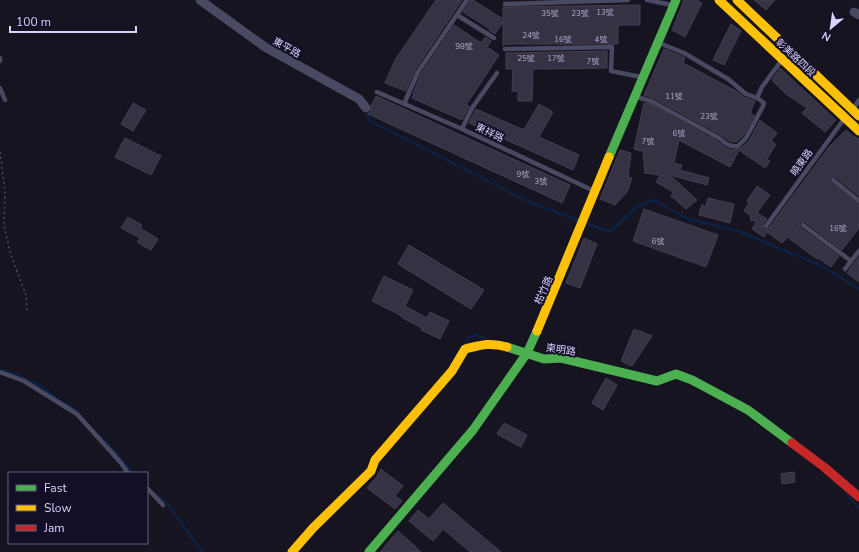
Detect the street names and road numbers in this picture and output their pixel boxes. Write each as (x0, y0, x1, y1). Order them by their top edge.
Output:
street label: 東平路 (270, 34, 303, 61)
street label: 彰美路四段 (772, 36, 818, 80)
street label: 東祥路 (473, 120, 506, 146)
street label: 曉東路 (787, 146, 816, 179)
street label: 柑竹路 (532, 274, 556, 307)
street label: 東明路 (545, 341, 577, 359)

